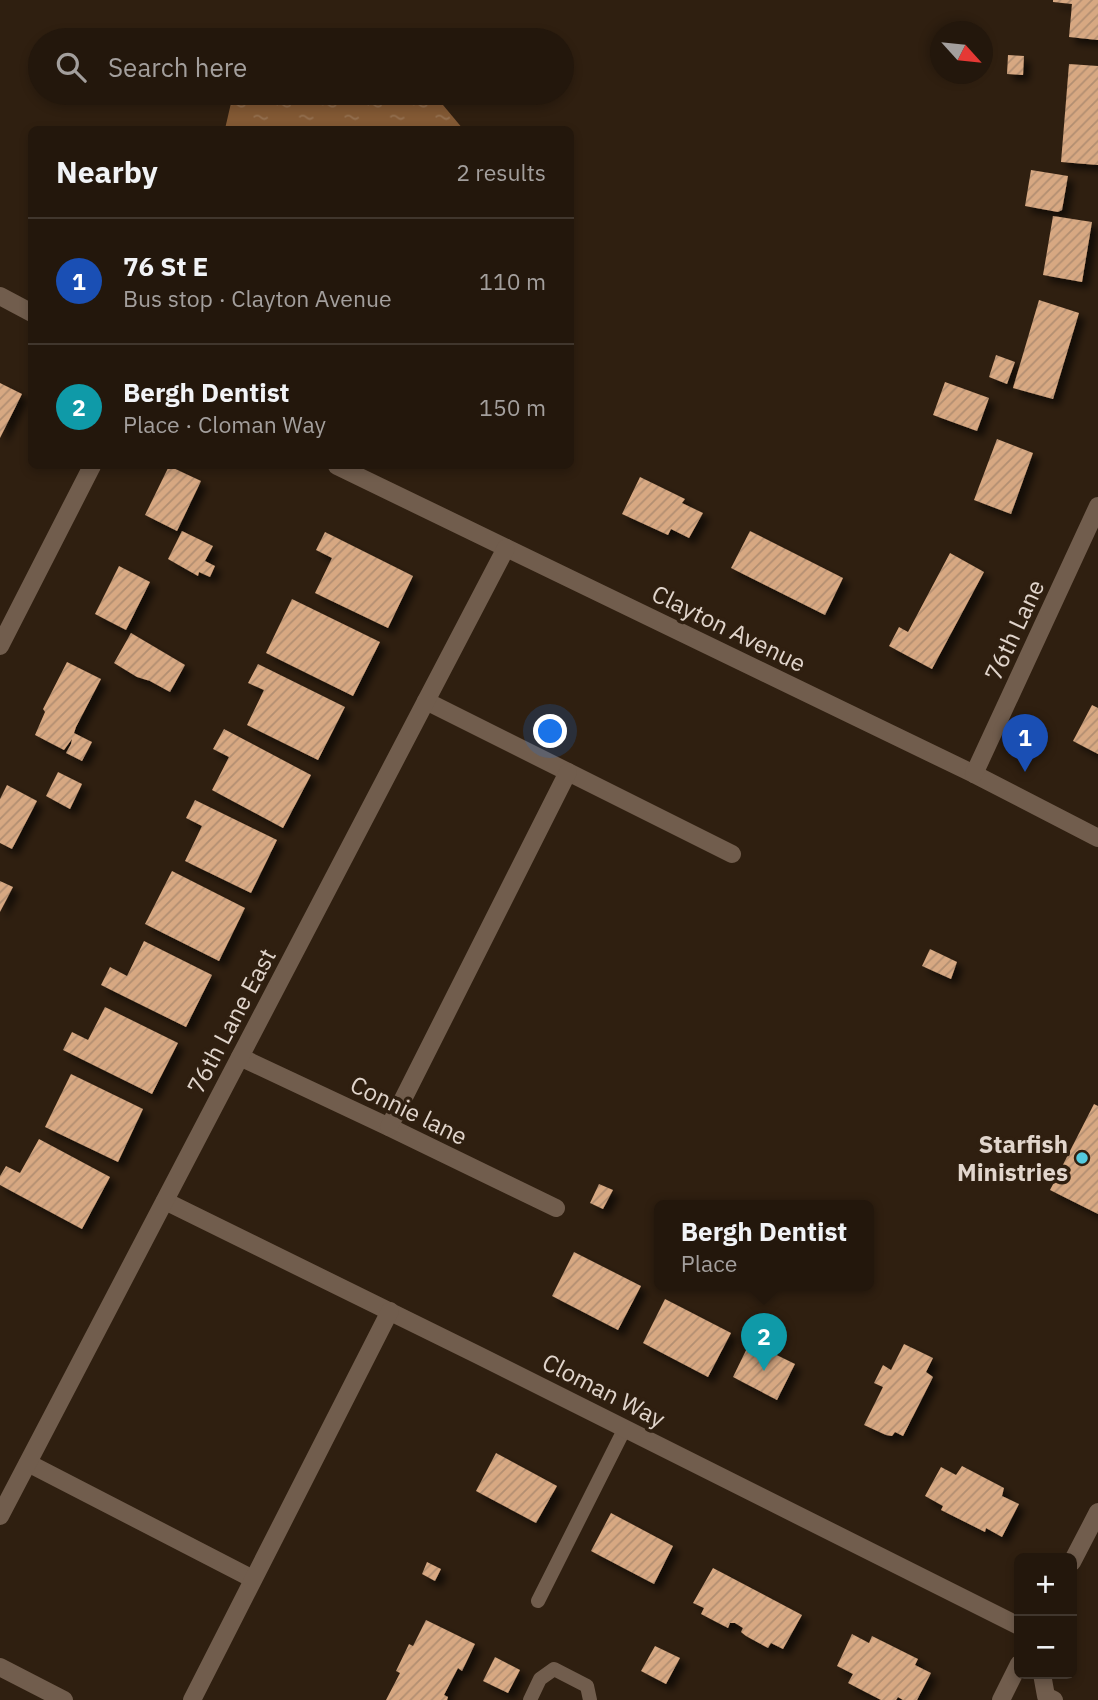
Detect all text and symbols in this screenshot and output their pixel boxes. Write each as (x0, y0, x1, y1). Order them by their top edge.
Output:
north arrow (930, 21, 993, 84)
search box (28, 28, 574, 105)
icon: search (52, 48, 90, 86)
text: Search here (108, 50, 247, 84)
text: Nearby (56, 152, 158, 191)
text: 2 results (456, 157, 546, 187)
text: 76 St E (123, 249, 208, 283)
text: 1 (72, 266, 86, 296)
text: 110 m (479, 266, 546, 296)
text: Bus stop · Clayton Avenue (123, 283, 392, 313)
text: Bergh Dentist (123, 375, 290, 409)
text: 2 (72, 392, 86, 422)
text: 150 m (479, 392, 546, 422)
text: Place · Cloman Way (123, 409, 326, 439)
street label: 76th Lane (977, 574, 1051, 686)
street label: Clayton Avenue (647, 577, 811, 679)
your location (533, 714, 567, 748)
pin: 1 (1002, 714, 1048, 772)
street label: 76th Lane East (179, 943, 283, 1099)
street label: Connie lane (345, 1068, 473, 1152)
place label: Starfish Ministries (957, 1128, 1068, 1188)
marker: Starfish Ministries (1074, 1150, 1090, 1166)
popup (654, 1200, 874, 1291)
text: Bergh Dentist (681, 1214, 847, 1248)
text: Place (681, 1248, 737, 1278)
pin: 2 (741, 1313, 787, 1371)
street label: Cloman Way (537, 1345, 671, 1435)
map controls (1014, 1553, 1077, 1679)
button: + (1014, 1553, 1077, 1616)
button: − (1014, 1616, 1077, 1679)

